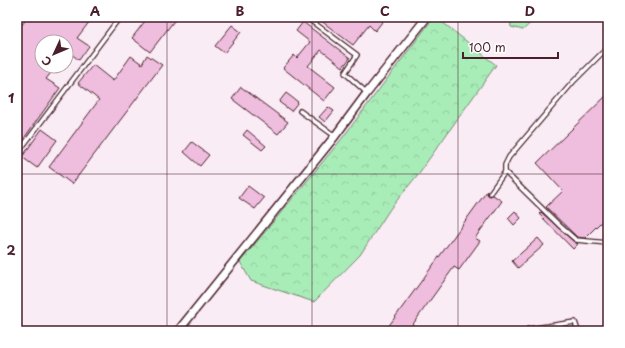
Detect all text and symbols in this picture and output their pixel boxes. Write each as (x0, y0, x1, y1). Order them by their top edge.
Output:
text: A (90, 1, 100, 20)
text: B (236, 1, 245, 20)
text: C (380, 1, 390, 20)
text: D (525, 1, 535, 20)
north arrow (34, 34, 74, 74)
scale bar (463, 34, 558, 60)
text: 100 m (469, 38, 506, 56)
text: С (37, 52, 55, 70)
text: 1 (8, 88, 14, 107)
text: 2 (6, 240, 16, 259)

